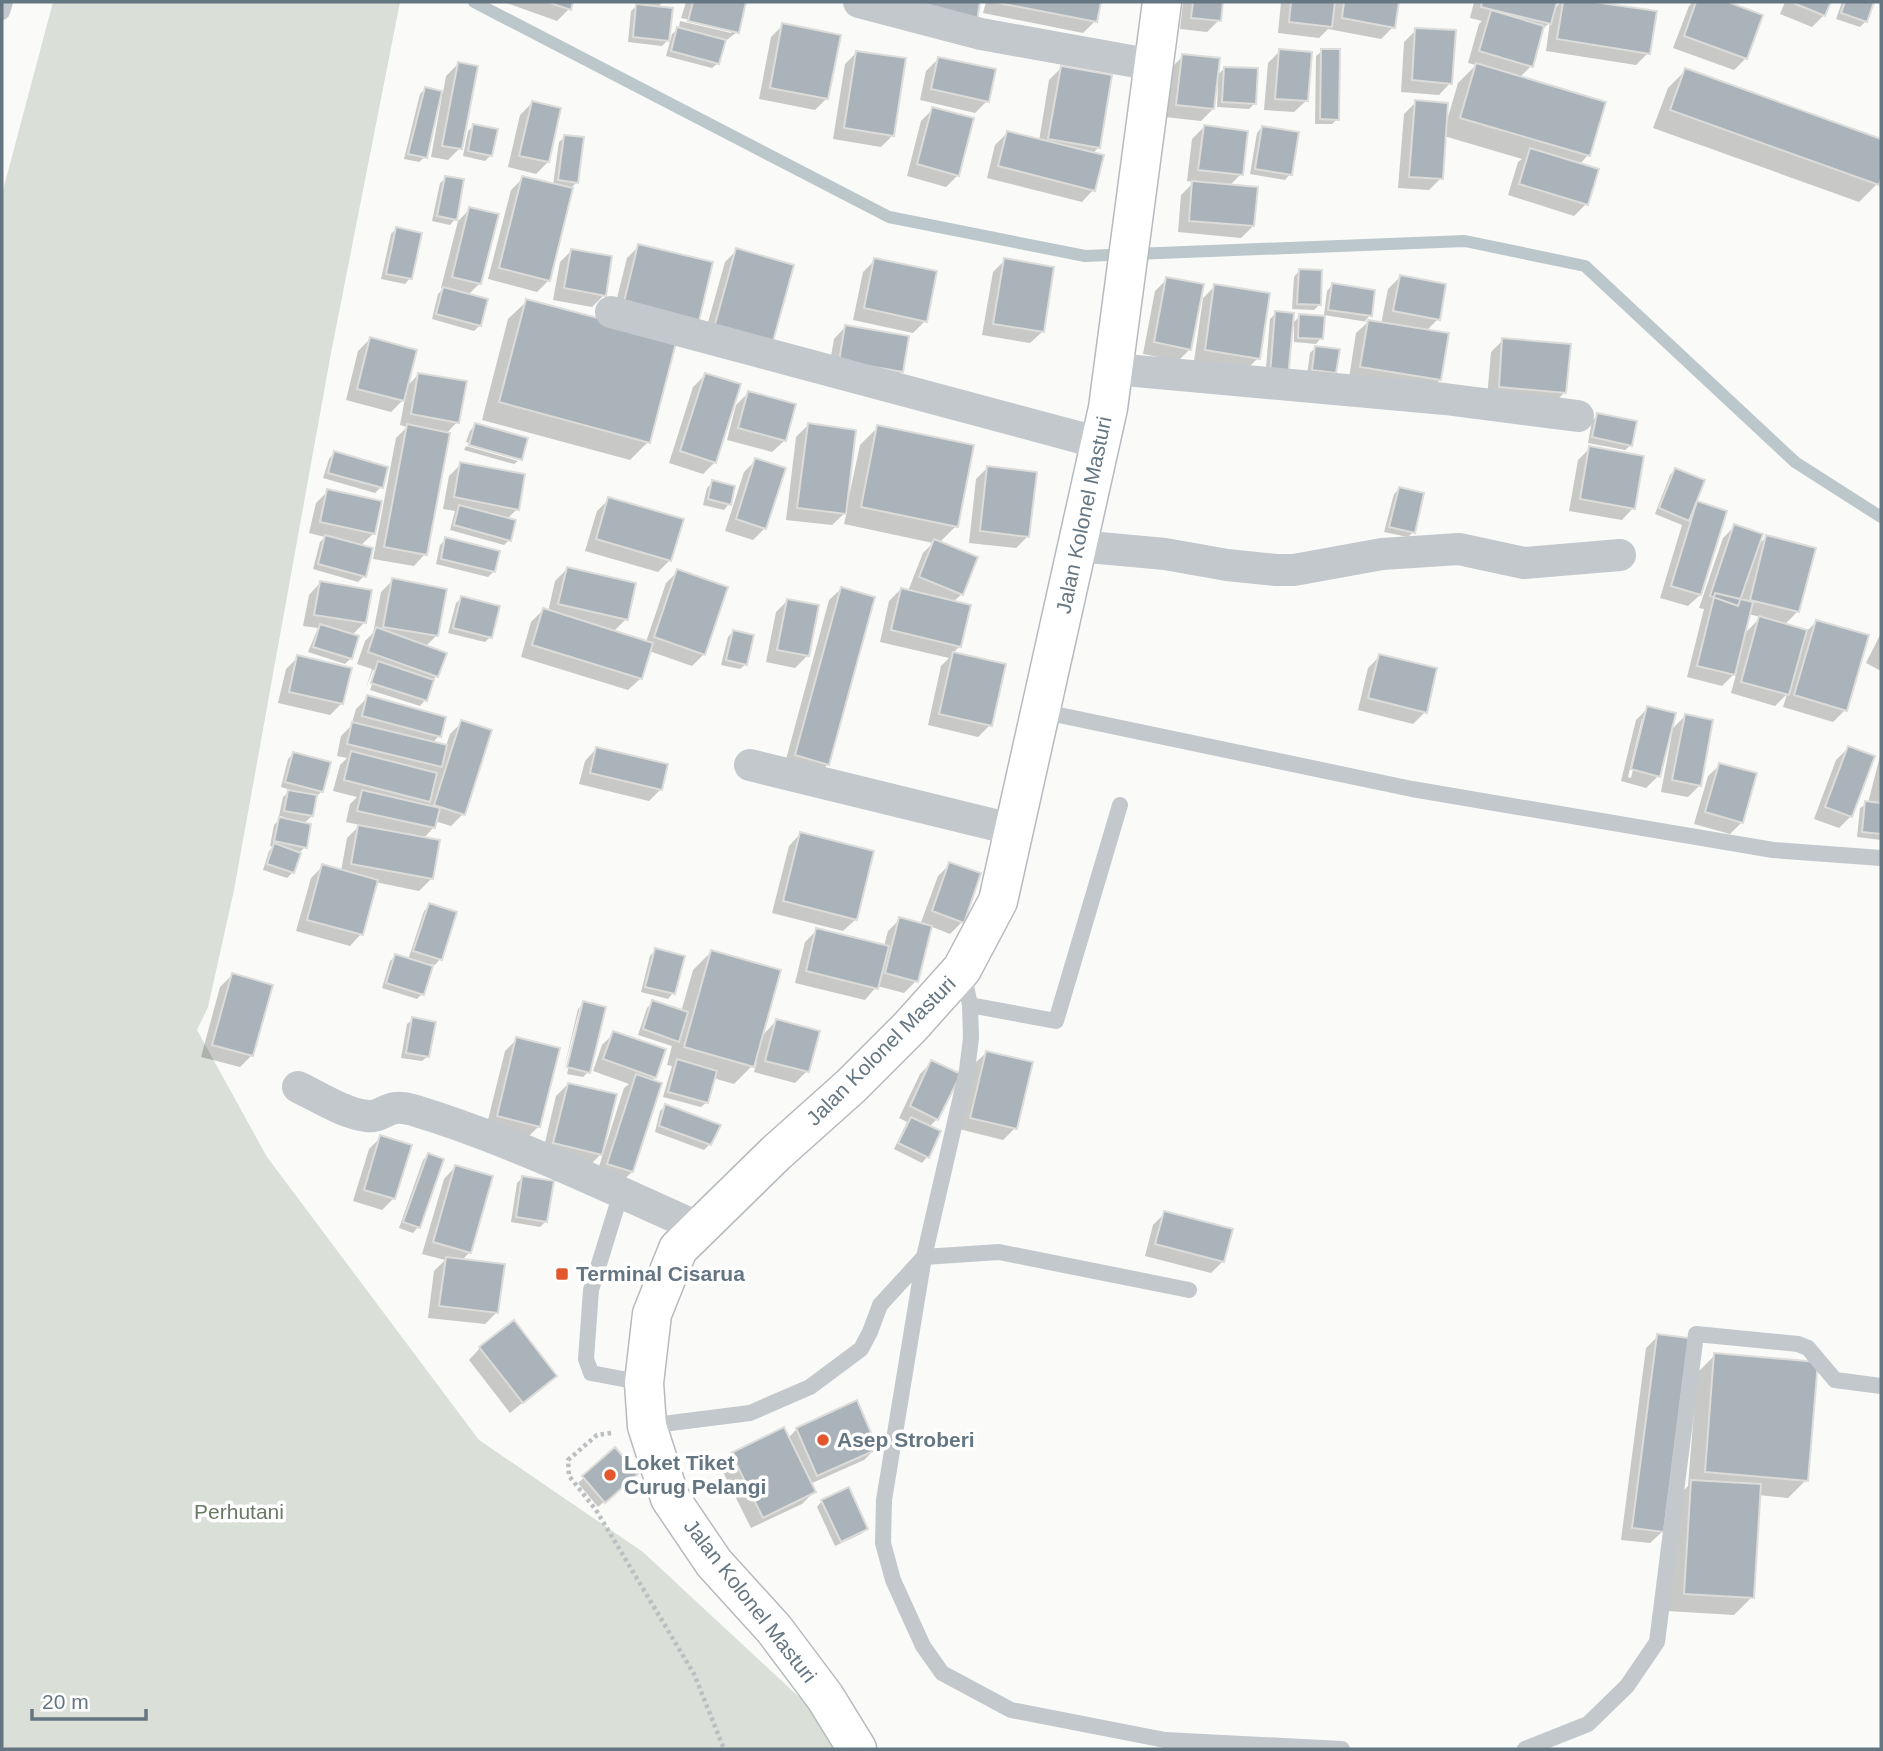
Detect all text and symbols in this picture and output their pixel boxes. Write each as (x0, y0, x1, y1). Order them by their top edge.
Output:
street label: Jalan Kolonel Masturi (1051, 414, 1116, 615)
street label: Jalan Kolonel Masturi (802, 972, 960, 1130)
place label: Terminal Cisarua (576, 1262, 745, 1285)
marker: Terminal Cisarua (554, 1266, 570, 1282)
place label: Asep Stroberi (837, 1428, 975, 1451)
marker: Asep Stroberi (815, 1432, 831, 1448)
place label: Loket Tiket Curug Pelangi (624, 1451, 766, 1498)
marker: Loket Tiket Curug Pelangi (602, 1467, 618, 1483)
park label: Perhutani (194, 1500, 284, 1523)
street label: Jalan Kolonel Masturi (680, 1515, 821, 1687)
scale bar (32, 1678, 145, 1722)
text: 20 m (42, 1690, 89, 1713)

